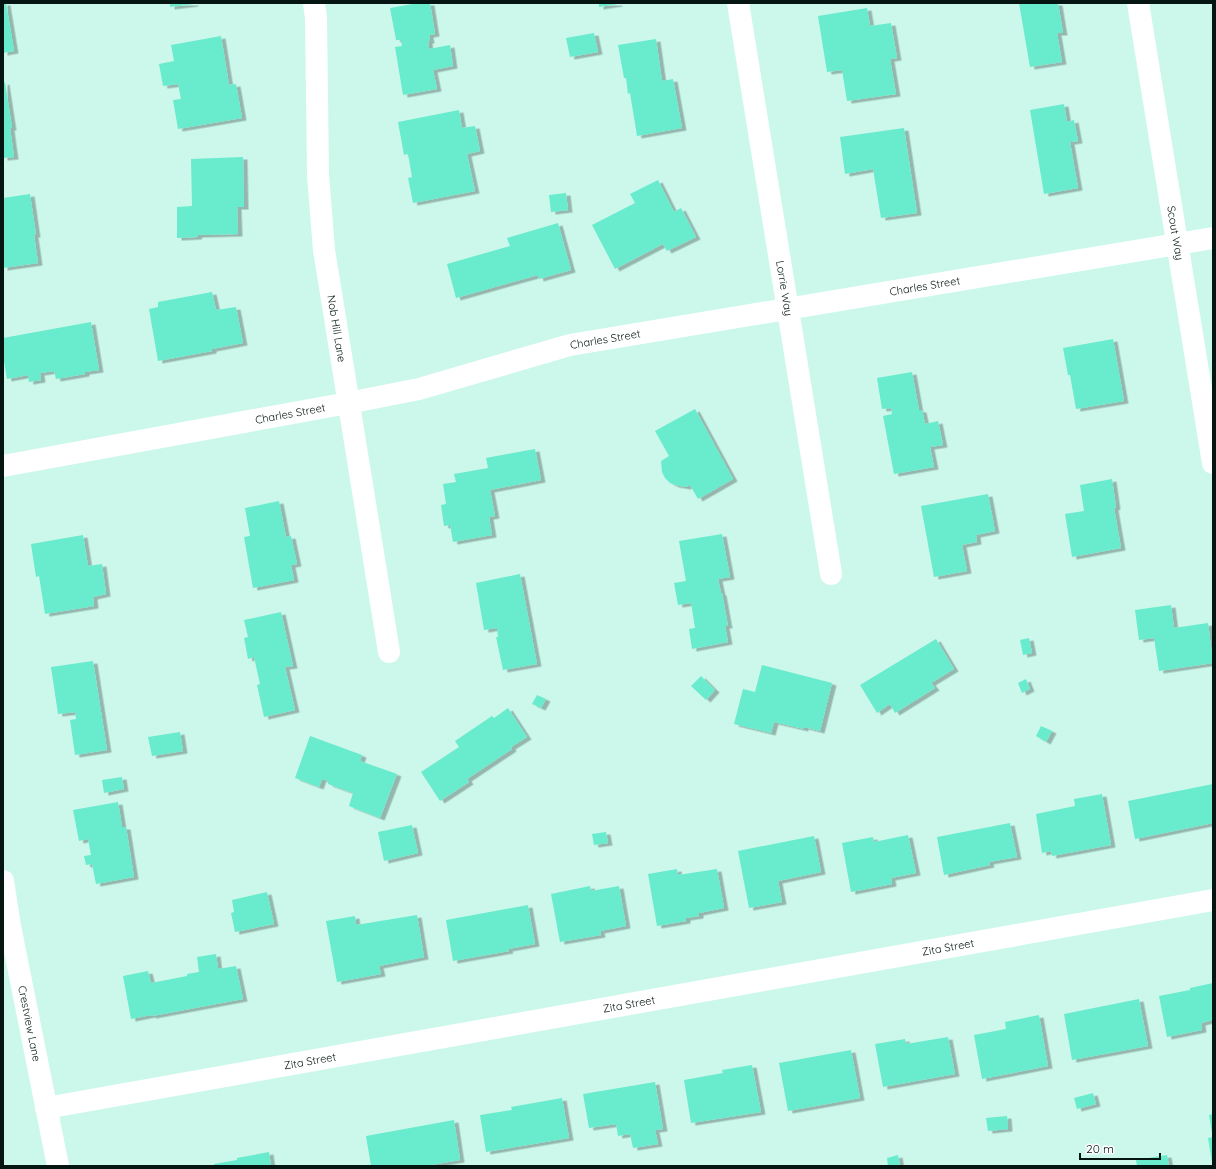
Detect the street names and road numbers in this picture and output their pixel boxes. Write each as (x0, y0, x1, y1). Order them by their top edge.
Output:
street label: Scout Way (1164, 205, 1187, 261)
street label: Lorrie Way (773, 259, 796, 317)
street label: Charles Street (888, 273, 961, 299)
street label: Nob Hill Lane (324, 294, 349, 363)
street label: Charles Street (569, 326, 642, 352)
street label: Charles Street (254, 400, 327, 427)
street label: Zita Street (920, 936, 975, 959)
street label: Crestview Lane (15, 984, 44, 1063)
street label: Zita Street (602, 993, 656, 1016)
street label: Zita Street (283, 1049, 337, 1073)

